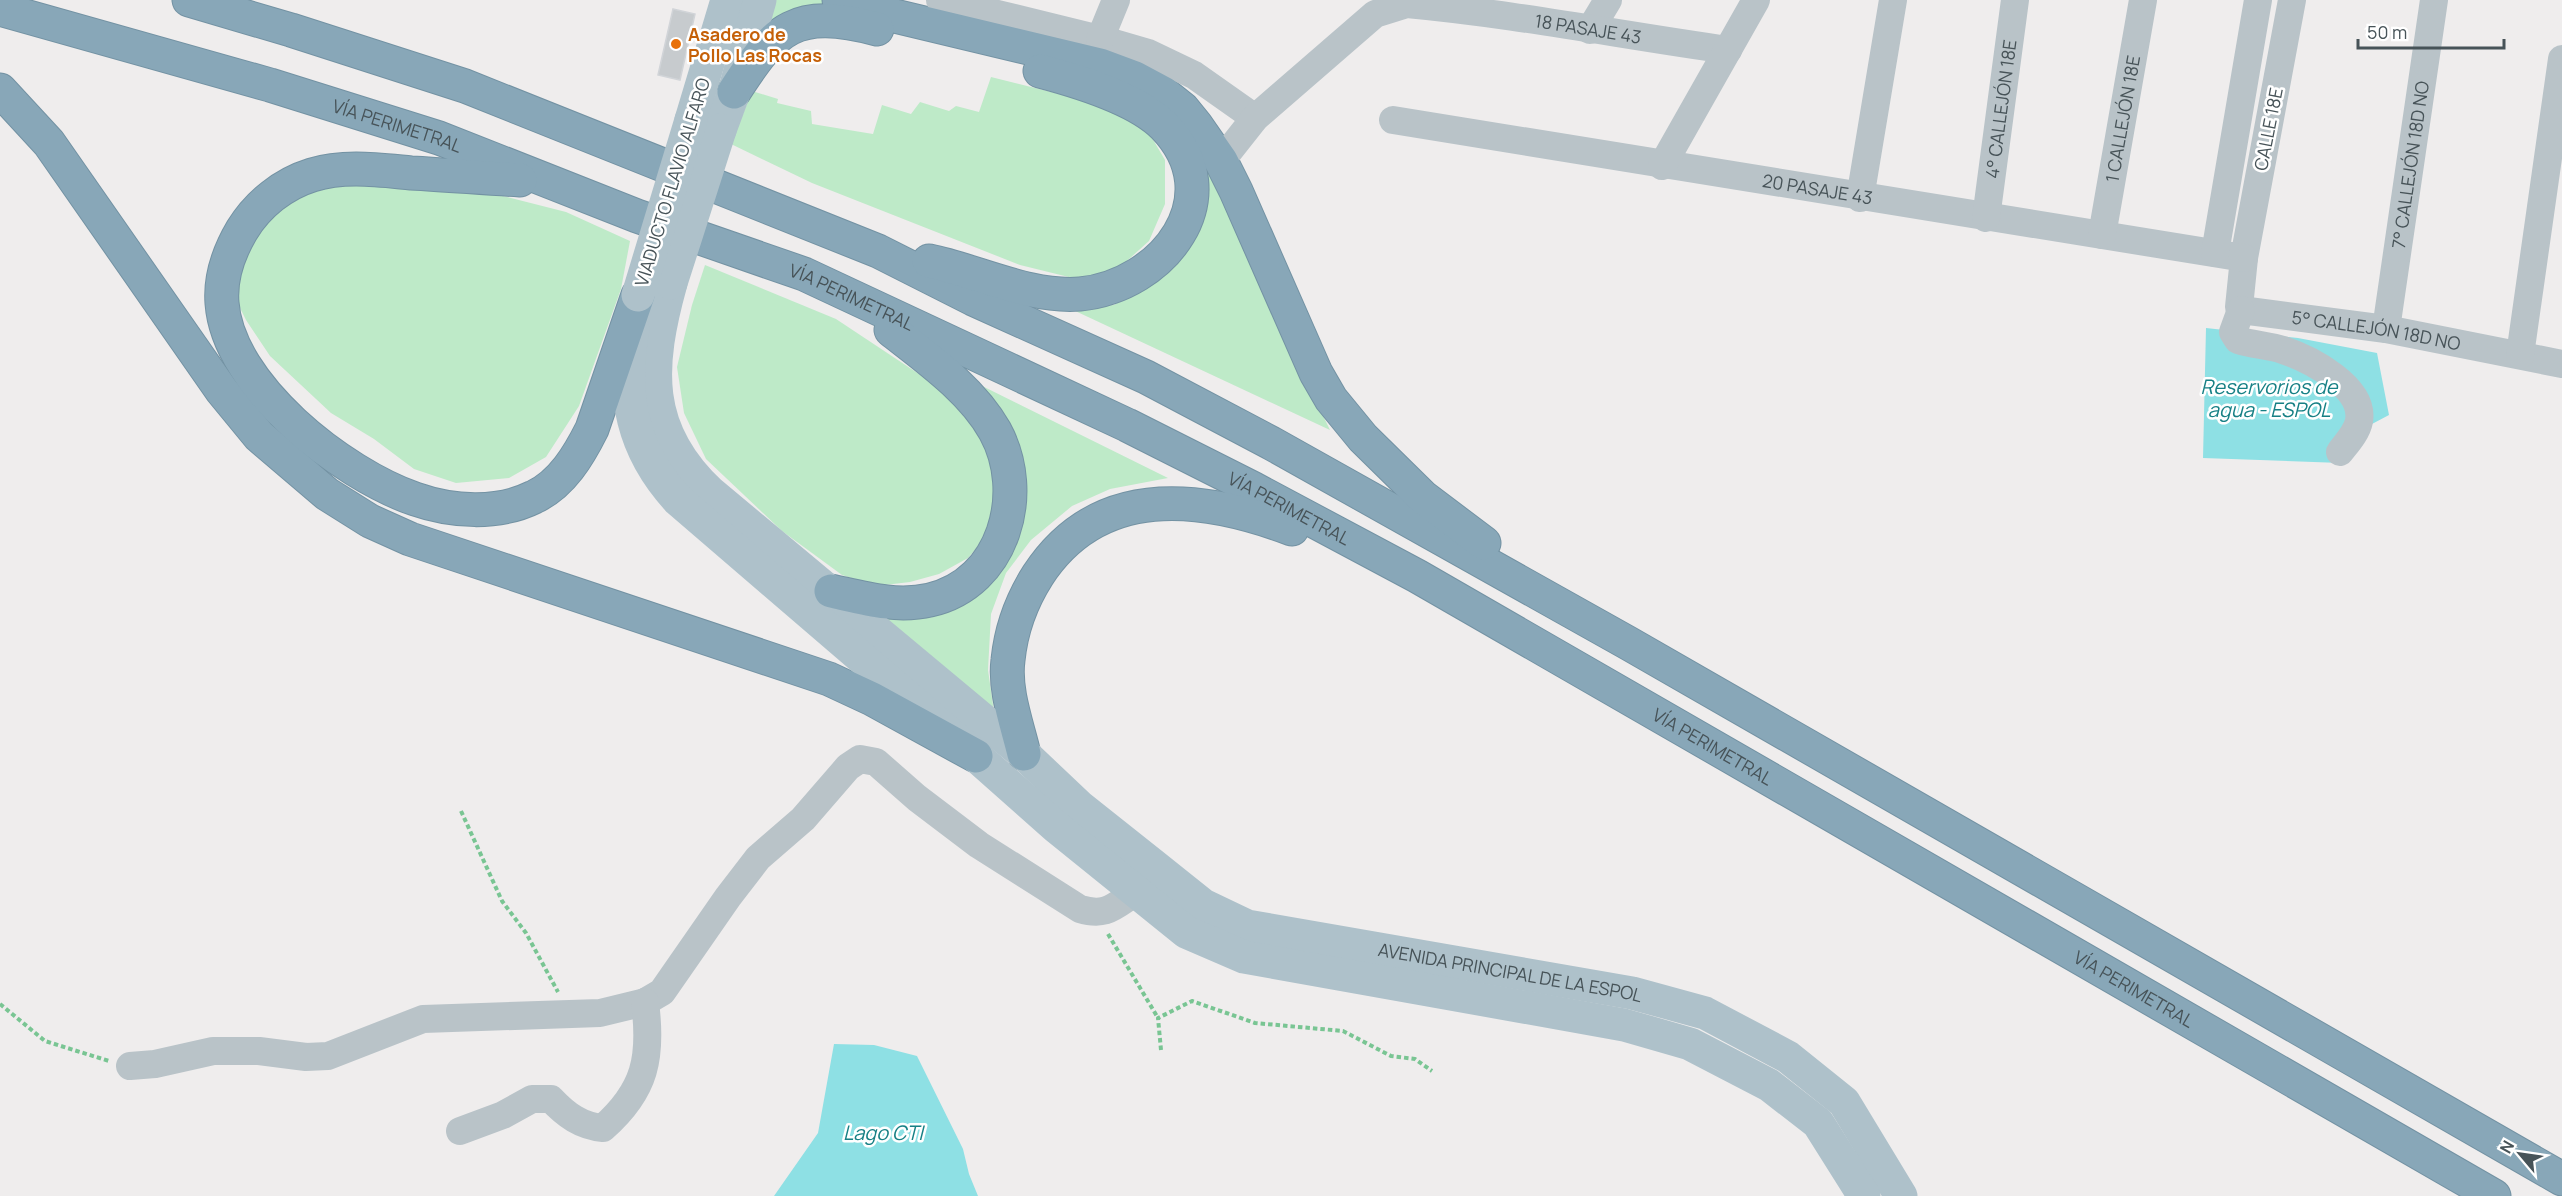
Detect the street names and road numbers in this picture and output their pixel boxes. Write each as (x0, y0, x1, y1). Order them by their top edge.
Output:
street label: 18 PASAJE 43 (1533, 8, 1643, 49)
street label: 4° CALLEJÓN 18E (1979, 38, 2022, 180)
street label: 1 CALLEJÓN 18E (2099, 53, 2145, 184)
street label: VIADUCTO FLAVIO ALFARO (629, 75, 715, 289)
street label: 7° CALLEJÓN 18D NO (2386, 79, 2434, 250)
street label: CALLE 18E (2248, 86, 2288, 172)
street label: VÍA PERIMETRAL (329, 93, 466, 158)
street label: 20 PASAJE 43 (1761, 168, 1874, 210)
street label: VÍA PERIMETRAL (786, 258, 918, 336)
street label: 5° CALLEJÓN 18D NO (2290, 305, 2463, 356)
street label: VÍA PERIMETRAL (1224, 466, 1354, 550)
street label: VÍA PERIMETRAL (1648, 702, 1777, 790)
street label: AVENIDA PRINCIPAL DE LA ESPOL (1376, 937, 1645, 1007)
street label: VÍA PERIMETRAL (2069, 945, 2198, 1033)

